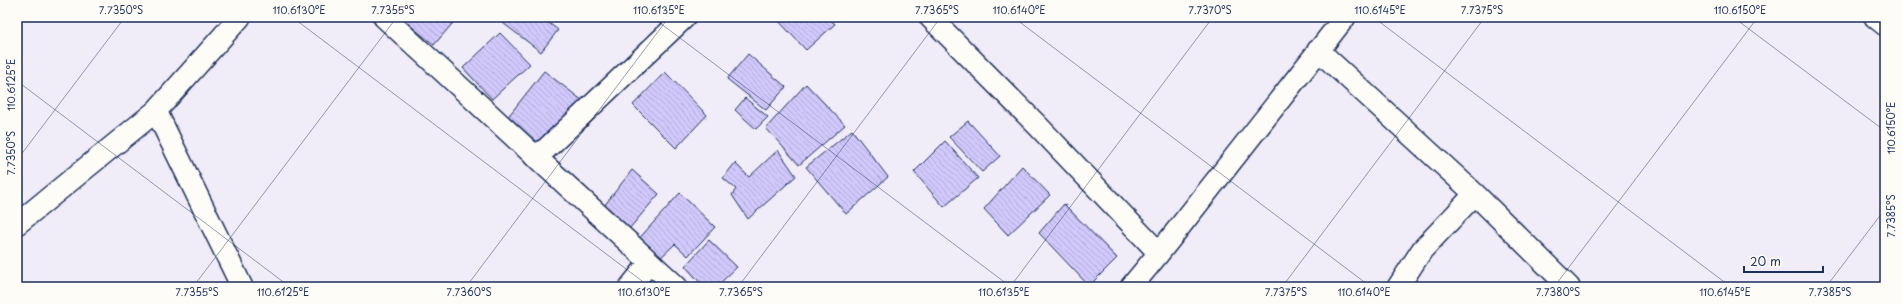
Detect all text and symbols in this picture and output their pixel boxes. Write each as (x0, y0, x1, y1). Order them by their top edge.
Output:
text: 7.7350°S (99, 2, 143, 17)
text: 110.6130°E (272, 2, 326, 17)
text: 7.7355°S (371, 2, 415, 17)
text: 110.6135°E (633, 2, 685, 17)
text: 7.7365°S (915, 2, 959, 17)
text: 110.6140°E (992, 2, 1046, 17)
text: 7.7370°S (1188, 2, 1232, 17)
text: 110.6145°E (1354, 2, 1406, 17)
text: 7.7375°S (1461, 2, 1503, 17)
text: 110.6150°E (1714, 2, 1766, 17)
text: 110.6125°E (3, 59, 18, 111)
text: 110.6150°E (1883, 102, 1898, 154)
text: 7.7350°S (3, 131, 18, 175)
text: 7.7385°S (1883, 194, 1898, 238)
scale bar (1744, 248, 1823, 274)
text: 20 m (1750, 252, 1781, 270)
text: 7.7355°S (175, 284, 219, 299)
text: 110.6125°E (257, 284, 309, 299)
text: 7.7360°S (446, 284, 492, 299)
text: 110.6130°E (617, 284, 671, 299)
text: 7.7365°S (719, 284, 763, 299)
text: 110.6135°E (978, 284, 1030, 299)
text: 7.7375°S (1265, 284, 1307, 299)
text: 110.6140°E (1337, 284, 1391, 299)
text: 7.7380°S (1536, 284, 1580, 299)
text: 110.6145°E (1699, 284, 1751, 299)
text: 7.7385°S (1808, 284, 1852, 299)

